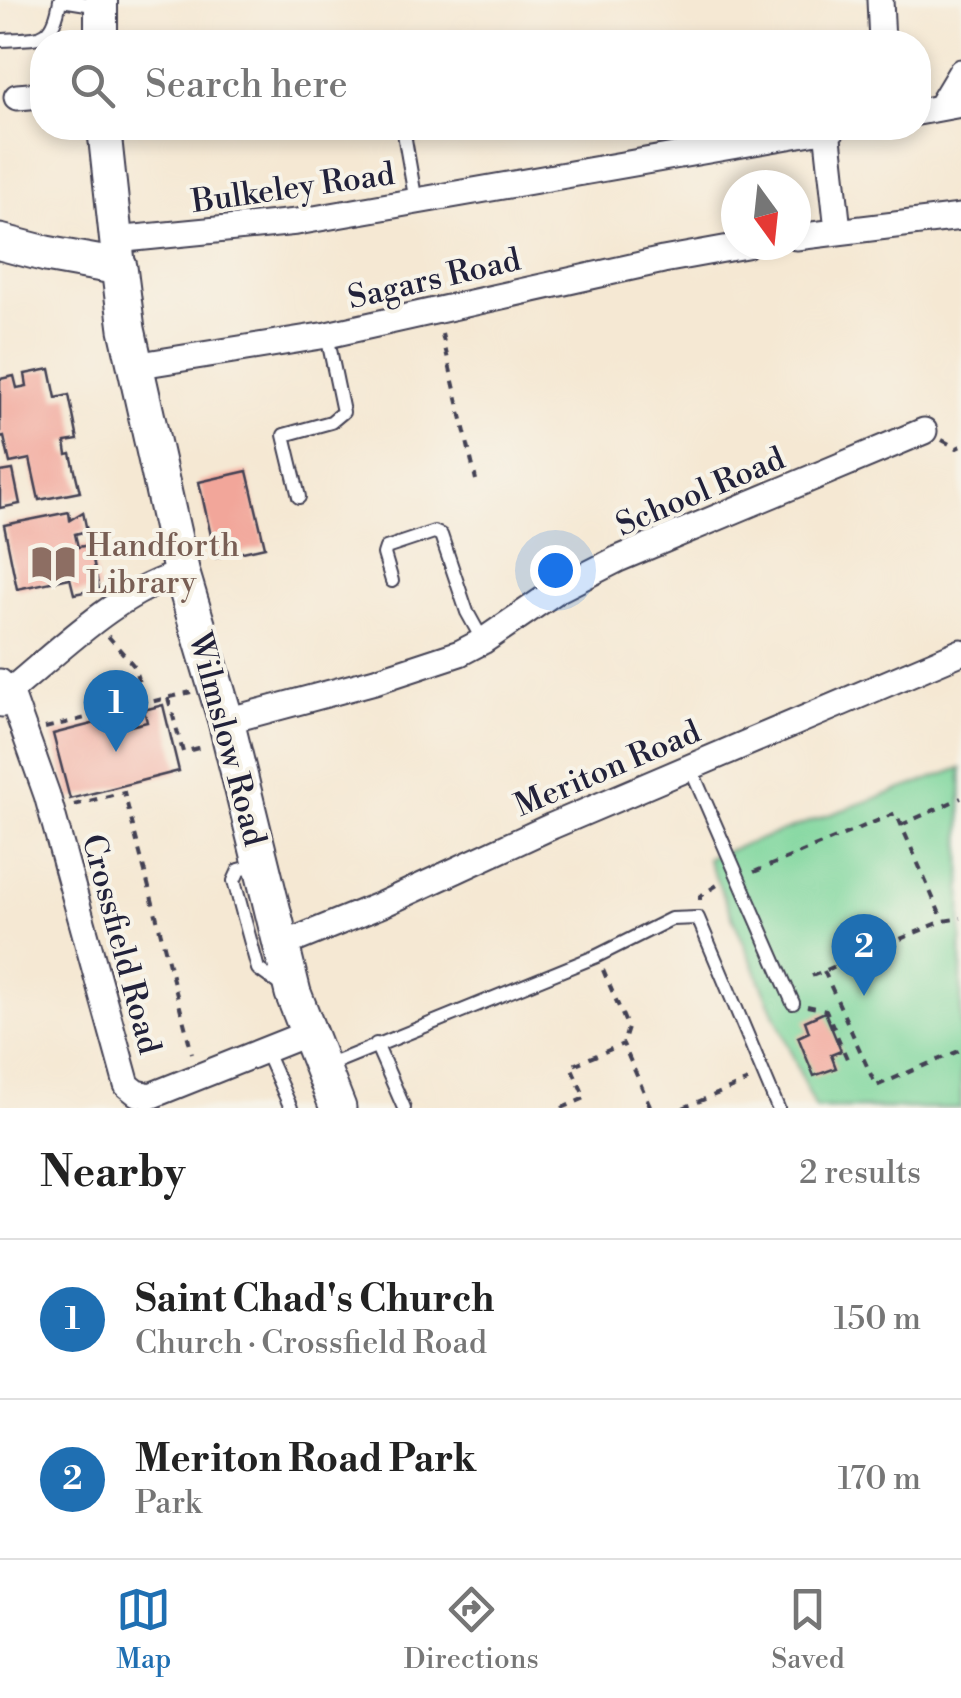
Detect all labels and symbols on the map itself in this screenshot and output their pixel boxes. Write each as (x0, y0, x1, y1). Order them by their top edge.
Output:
street label: Bulkeley Road (188, 154, 397, 222)
north arrow (721, 170, 811, 260)
street label: Sagars Road (344, 240, 524, 318)
street label: School Road (610, 438, 791, 545)
place label: Handforth Library (86, 526, 240, 603)
library icon: Handforth Library (29, 539, 77, 587)
your location (530, 545, 581, 596)
street label: Wilmslow Road (179, 627, 275, 851)
pin: 1 (84, 670, 148, 752)
street label: Meriton Road (508, 712, 706, 826)
street label: Crossfield Road (73, 830, 170, 1058)
pin: 2 (832, 914, 896, 996)

